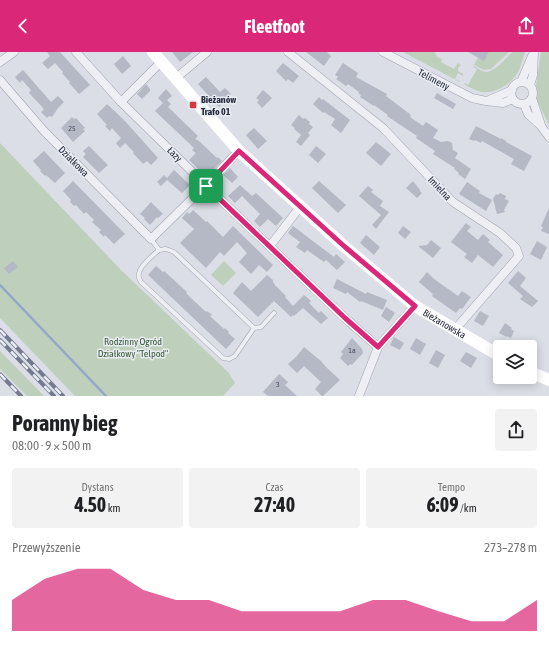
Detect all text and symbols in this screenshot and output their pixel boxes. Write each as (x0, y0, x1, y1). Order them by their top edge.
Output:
icon: back (12, 15, 34, 37)
icon: share (515, 15, 537, 37)
text: Fleetfoot (244, 16, 305, 37)
street label: Telimeny (416, 67, 451, 92)
place label: Bieżanów Trafo 01 (201, 94, 236, 117)
marker: Bieżanów Trafo 01 (188, 100, 198, 110)
house number: 25 (68, 124, 76, 133)
street label: Działkowa (56, 144, 91, 179)
street label: Łazy (165, 145, 184, 164)
pin (189, 169, 223, 203)
street label: Imielna (426, 174, 454, 203)
icon: arrive (195, 175, 217, 197)
street label: Bieżanowska (421, 307, 468, 341)
park label: Rodzinny Ogród Działkowy "Telpod" (98, 336, 168, 359)
map controls (493, 340, 537, 384)
button: layers (493, 340, 537, 384)
house number: 1a (348, 346, 356, 355)
house number: 3 (276, 380, 280, 389)
button: share (495, 409, 537, 451)
text: Poranny bieg (12, 410, 118, 436)
text: 08:00 · 9 × 500 m (12, 438, 91, 453)
text: Dystans (81, 481, 114, 493)
text: Czas (266, 481, 283, 493)
text: Tempo (438, 481, 465, 493)
text: 4.50 (74, 493, 106, 516)
text: 27:40 (254, 493, 295, 516)
text: 6:09 (426, 493, 459, 516)
text: km (106, 502, 121, 514)
text: /km (459, 502, 477, 514)
text: Przewyższenie (12, 540, 81, 555)
text: 273–278 m (484, 540, 537, 555)

